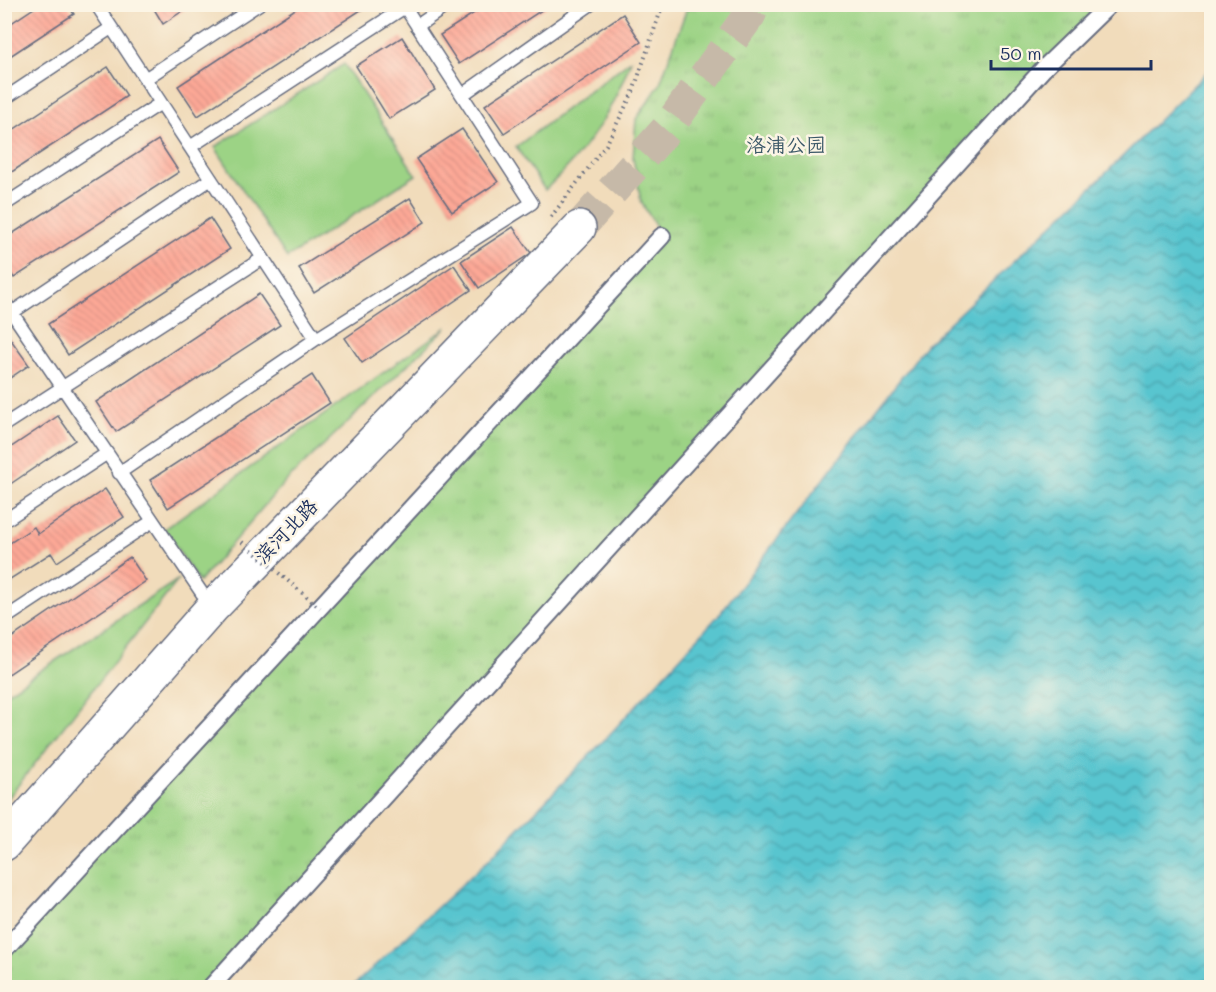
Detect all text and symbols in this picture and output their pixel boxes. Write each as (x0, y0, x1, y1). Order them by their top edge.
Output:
scale bar (991, 33, 1152, 71)
text: 50 m (1000, 41, 1042, 65)
park label: 洛浦公园 (746, 131, 826, 157)
street label: 滨河北路 (248, 492, 323, 568)

